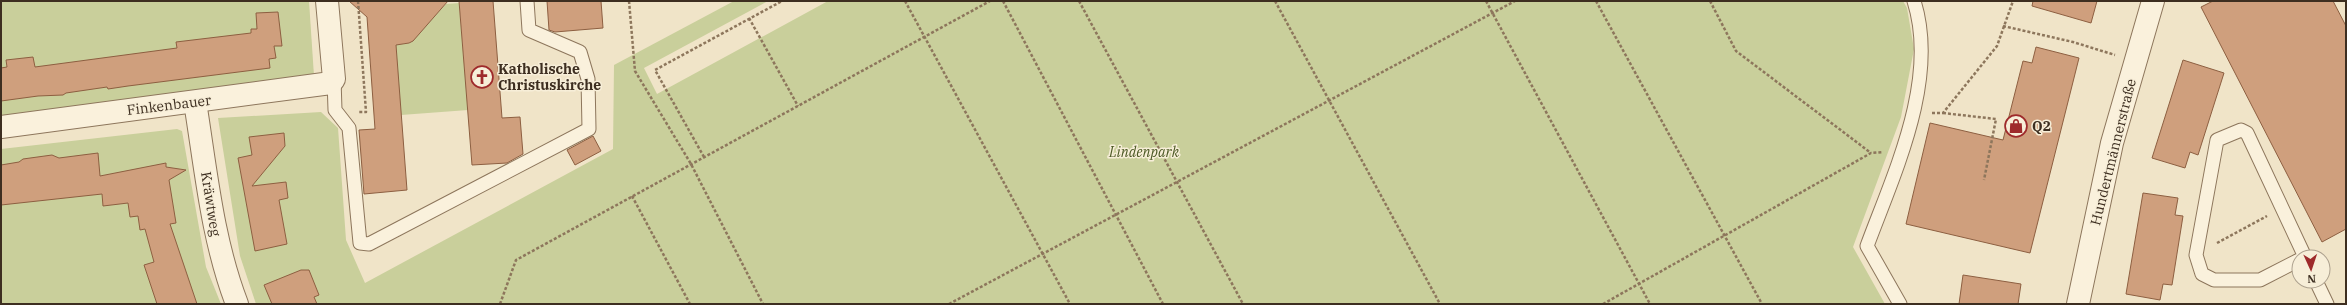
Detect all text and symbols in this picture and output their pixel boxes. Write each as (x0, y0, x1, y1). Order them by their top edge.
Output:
place label: Katholische Christuskirche (498, 60, 601, 94)
church icon: Katholische Christuskirche (469, 64, 495, 90)
street label: Hundertmännerstraße (2086, 77, 2140, 227)
street label: Finkenbauer (126, 91, 213, 119)
shop icon: Q2 (2003, 113, 2029, 139)
place label: Q2 (2032, 117, 2051, 135)
park label: Lindenpark (1108, 143, 1180, 161)
street label: Kräwtweg (197, 170, 225, 238)
north arrow (2291, 249, 2331, 289)
text: N (2307, 272, 2316, 286)

